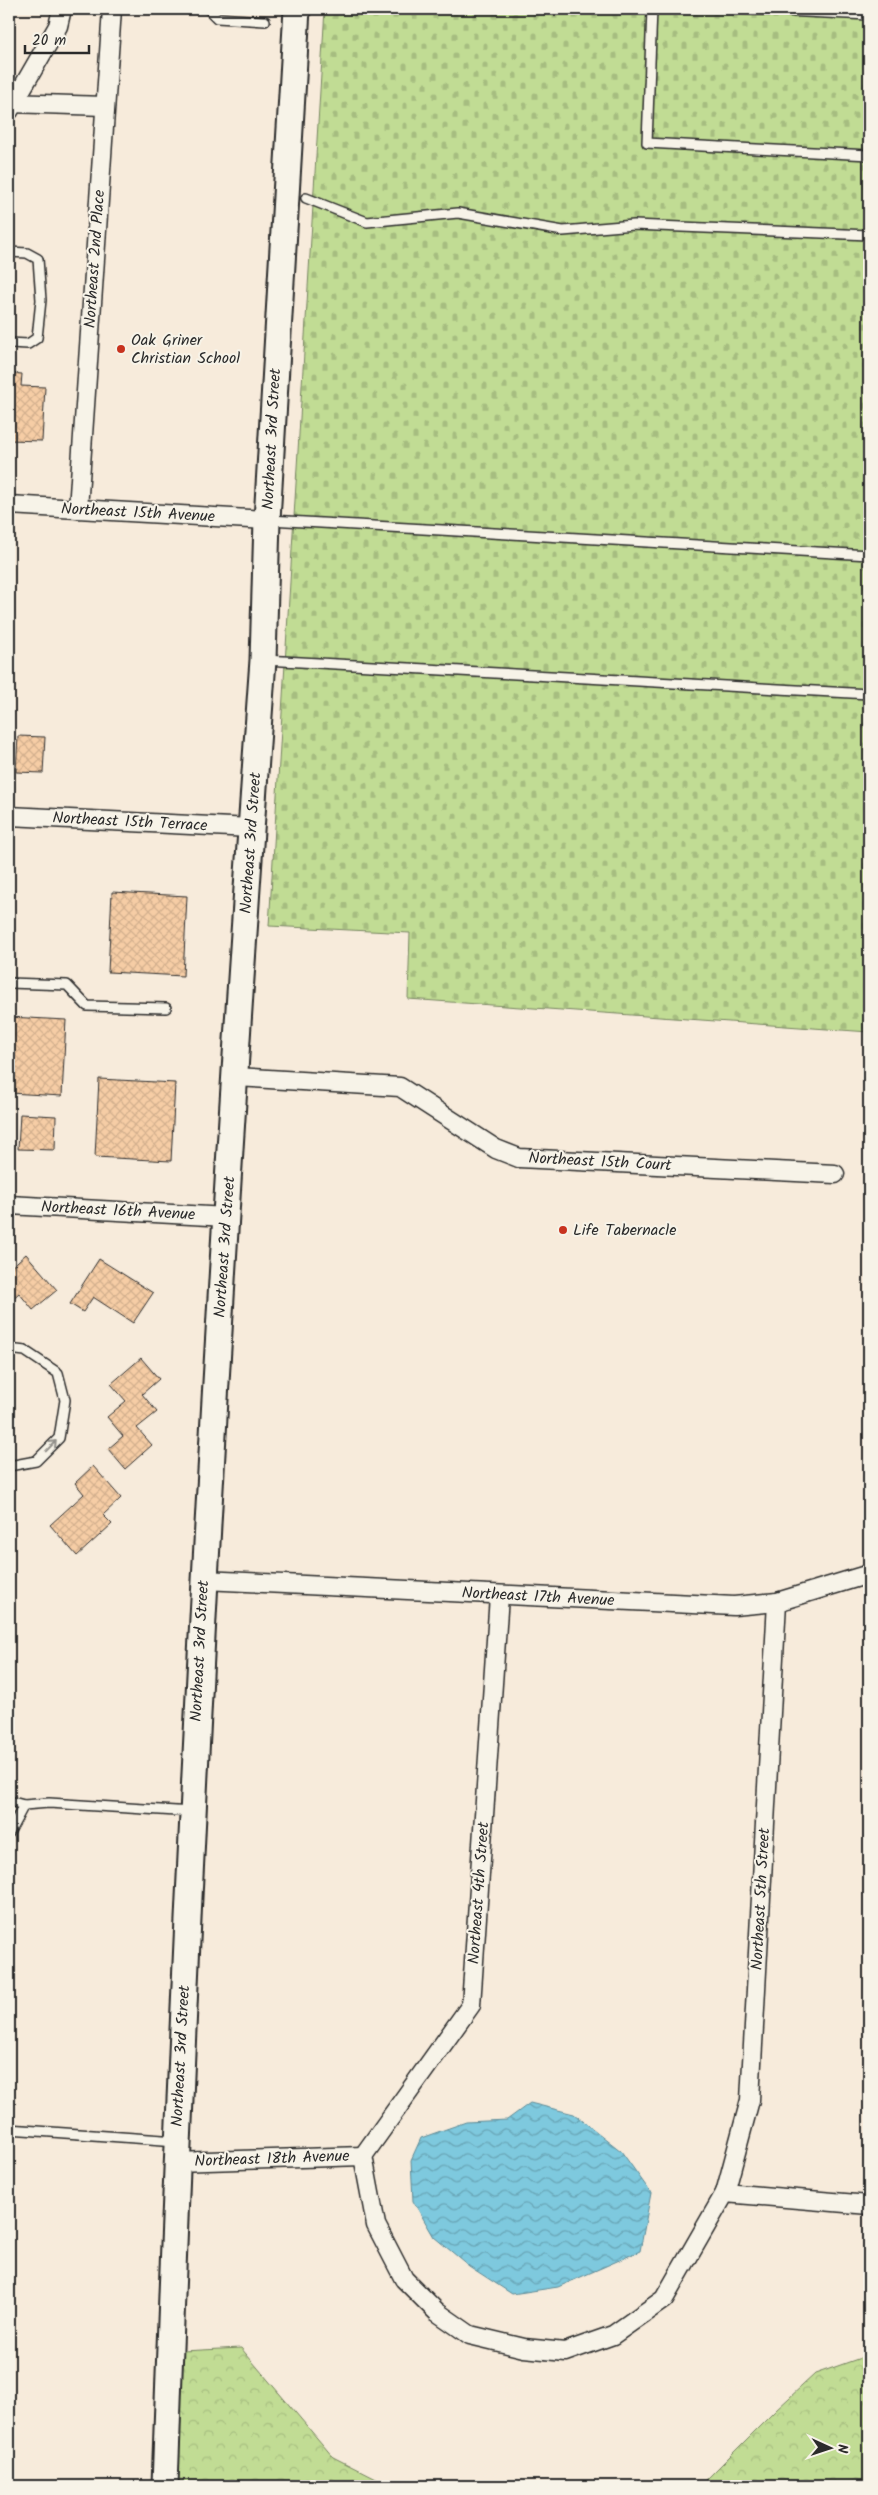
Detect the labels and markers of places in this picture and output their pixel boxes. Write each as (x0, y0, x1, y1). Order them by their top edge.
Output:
place label: Oak Griner Christian School (131, 328, 240, 371)
marker: Oak Griner Christian School (115, 343, 127, 355)
place label: Life Tabernacle (573, 1218, 676, 1243)
marker: Life Tabernacle (557, 1224, 569, 1236)

